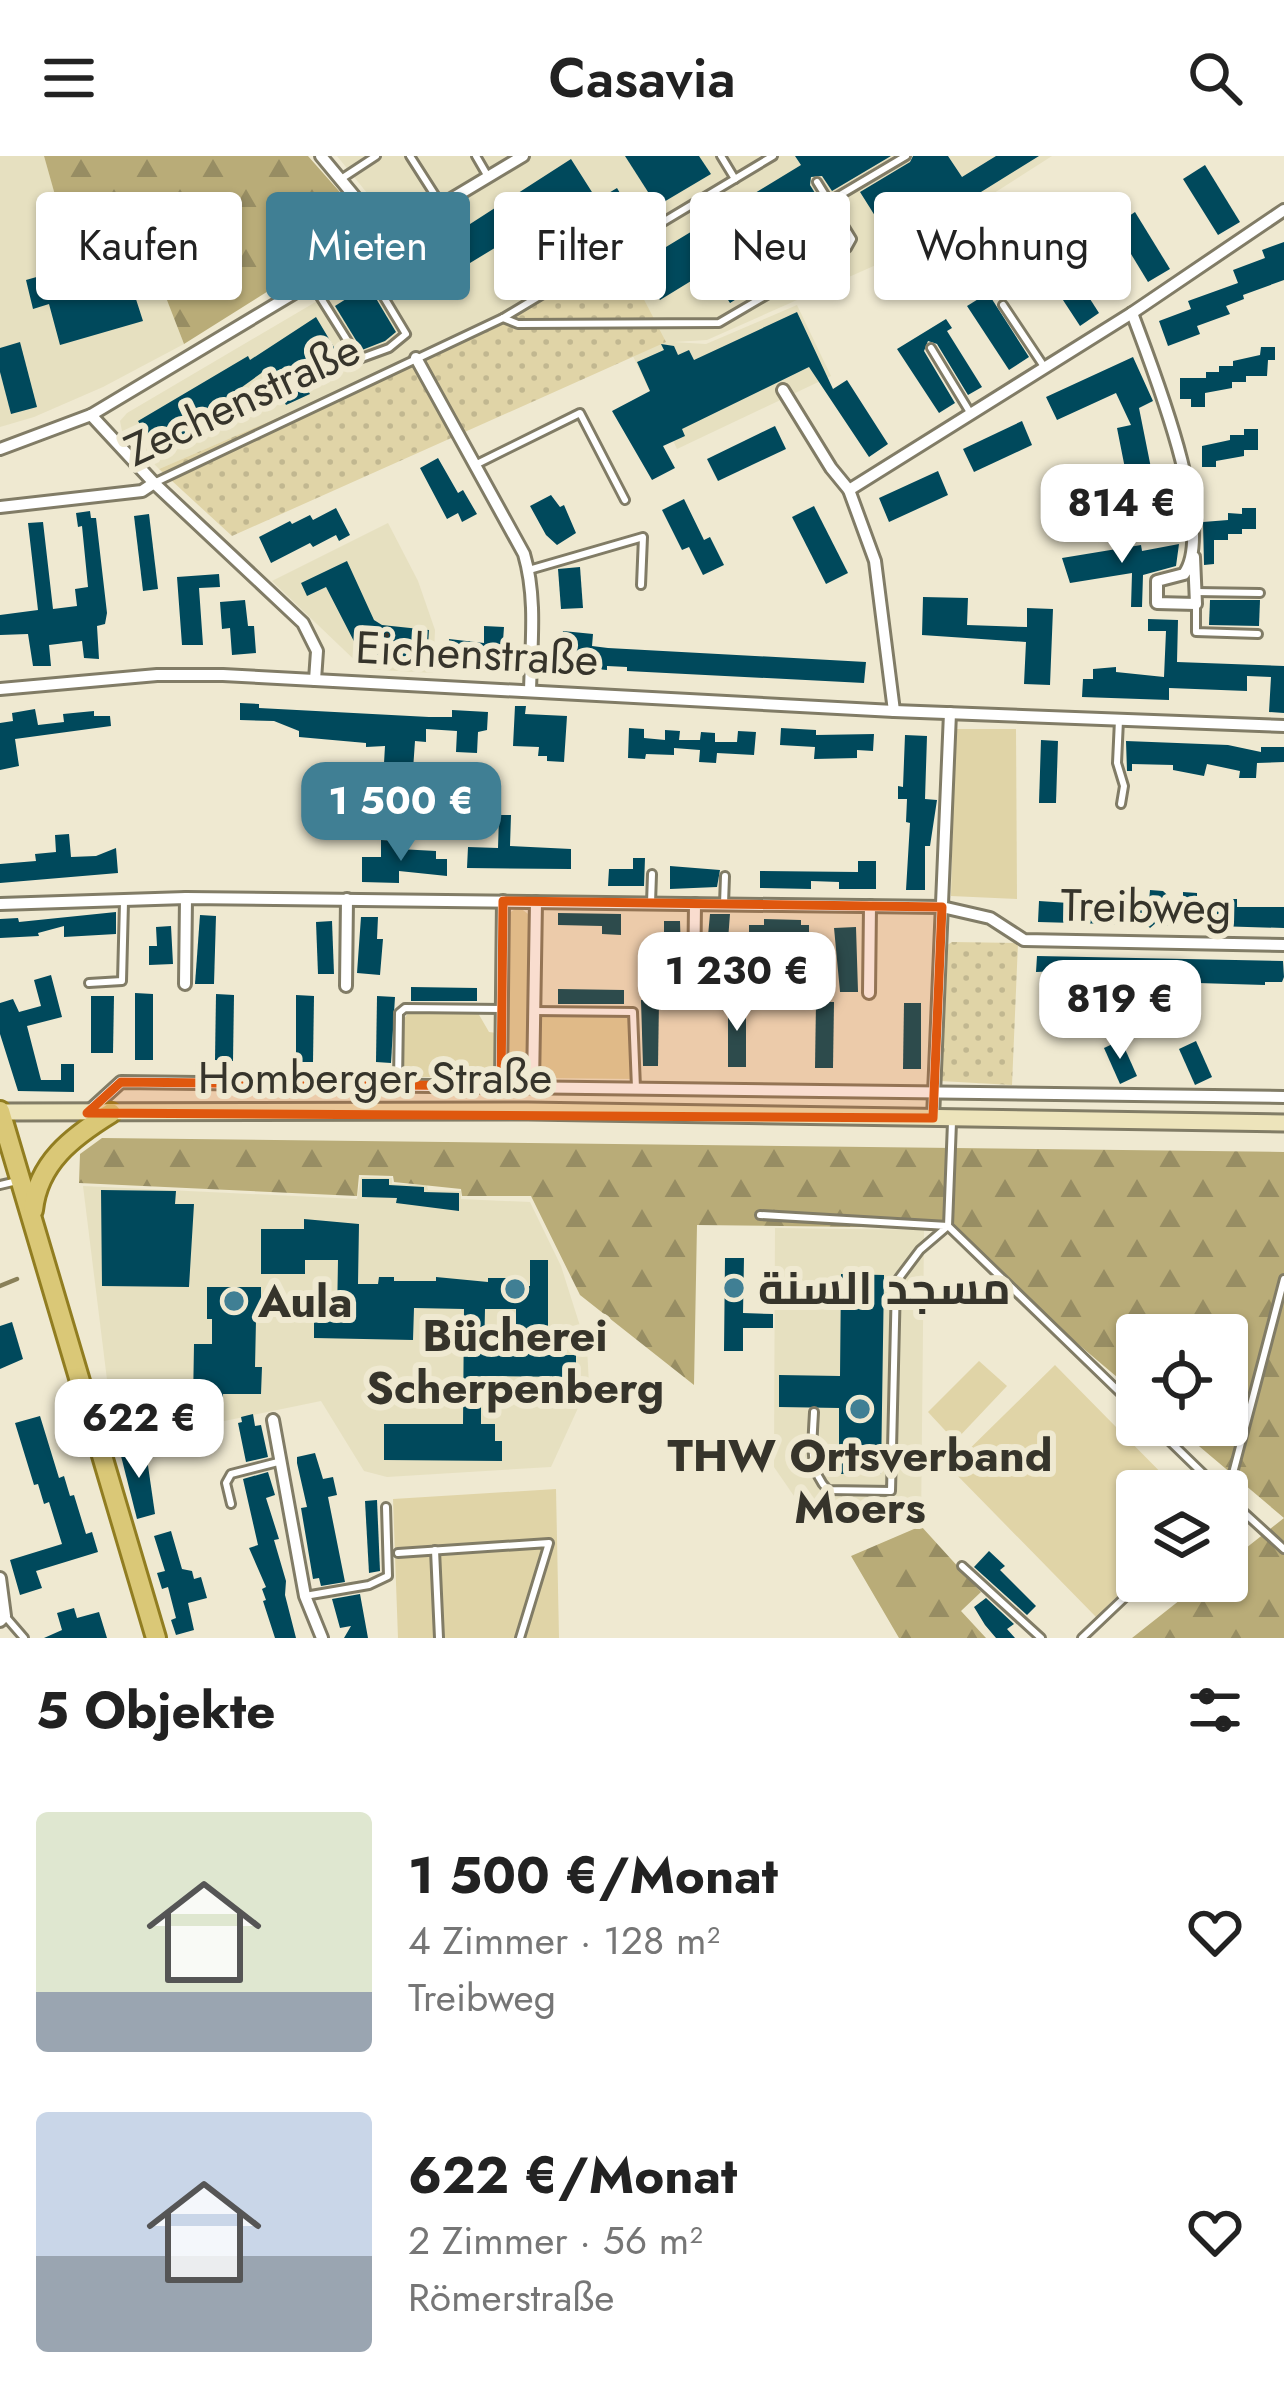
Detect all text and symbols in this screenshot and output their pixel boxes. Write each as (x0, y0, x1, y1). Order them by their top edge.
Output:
text: Casavia (548, 39, 736, 117)
icon: menu (36, 45, 102, 111)
icon: search (1182, 45, 1248, 111)
chip: Kaufen (36, 192, 242, 300)
chip: Mieten (266, 192, 470, 300)
chip: Filter (494, 192, 666, 300)
chip: Neu (690, 192, 850, 300)
chip: Wohnung (874, 192, 1131, 300)
street label: Zechenstraße (114, 317, 371, 482)
pin: 814 € (1038, 464, 1206, 566)
text: 814 € (1068, 474, 1176, 531)
street label: Eichenstraße (354, 615, 600, 692)
pin: 1 500 € (290, 762, 512, 864)
text: 1 500 € (328, 772, 474, 829)
street label: Treibweg (1060, 873, 1232, 940)
pin: 1 230 € (626, 932, 848, 1034)
text: 1 230 € (665, 942, 809, 999)
pin: 819 € (1036, 960, 1204, 1062)
text: 819 € (1066, 970, 1174, 1027)
street label: Homberger Straße (198, 1045, 552, 1110)
place label: مسجد السنة (758, 1256, 1011, 1321)
place label: Aula (257, 1269, 352, 1334)
marker: مسجد السنة (721, 1275, 747, 1301)
marker: Bücherei Scherpenberg (502, 1276, 528, 1302)
marker: Aula (221, 1288, 247, 1314)
place label: Bücherei Scherpenberg (366, 1303, 664, 1420)
map controls (1116, 1314, 1248, 1602)
button: locate (1116, 1314, 1248, 1446)
pin: 622 € (55, 1379, 223, 1481)
text: 622 € (82, 1389, 196, 1446)
marker: THW Ortsverband Moers (847, 1396, 873, 1422)
place label: THW Ortsverband Moers (667, 1423, 1053, 1540)
button: layers (1116, 1470, 1248, 1602)
text: 5 Objekte (36, 1673, 276, 1747)
icon: filters (1182, 1677, 1248, 1743)
text: 1 500 €/Monat (408, 1838, 778, 1912)
icon: home (132, 1860, 276, 2004)
icon: heart (1182, 1899, 1248, 1965)
text: 4 Zimmer · 128 m² (408, 1912, 720, 1969)
text: Treibweg (408, 1969, 556, 2026)
text: 622 €/Monat (408, 2138, 737, 2212)
icon: home (132, 2160, 276, 2304)
icon: heart (1182, 2199, 1248, 2265)
text: 2 Zimmer · 56 m² (408, 2212, 703, 2269)
text: Römerstraße (408, 2269, 614, 2326)

